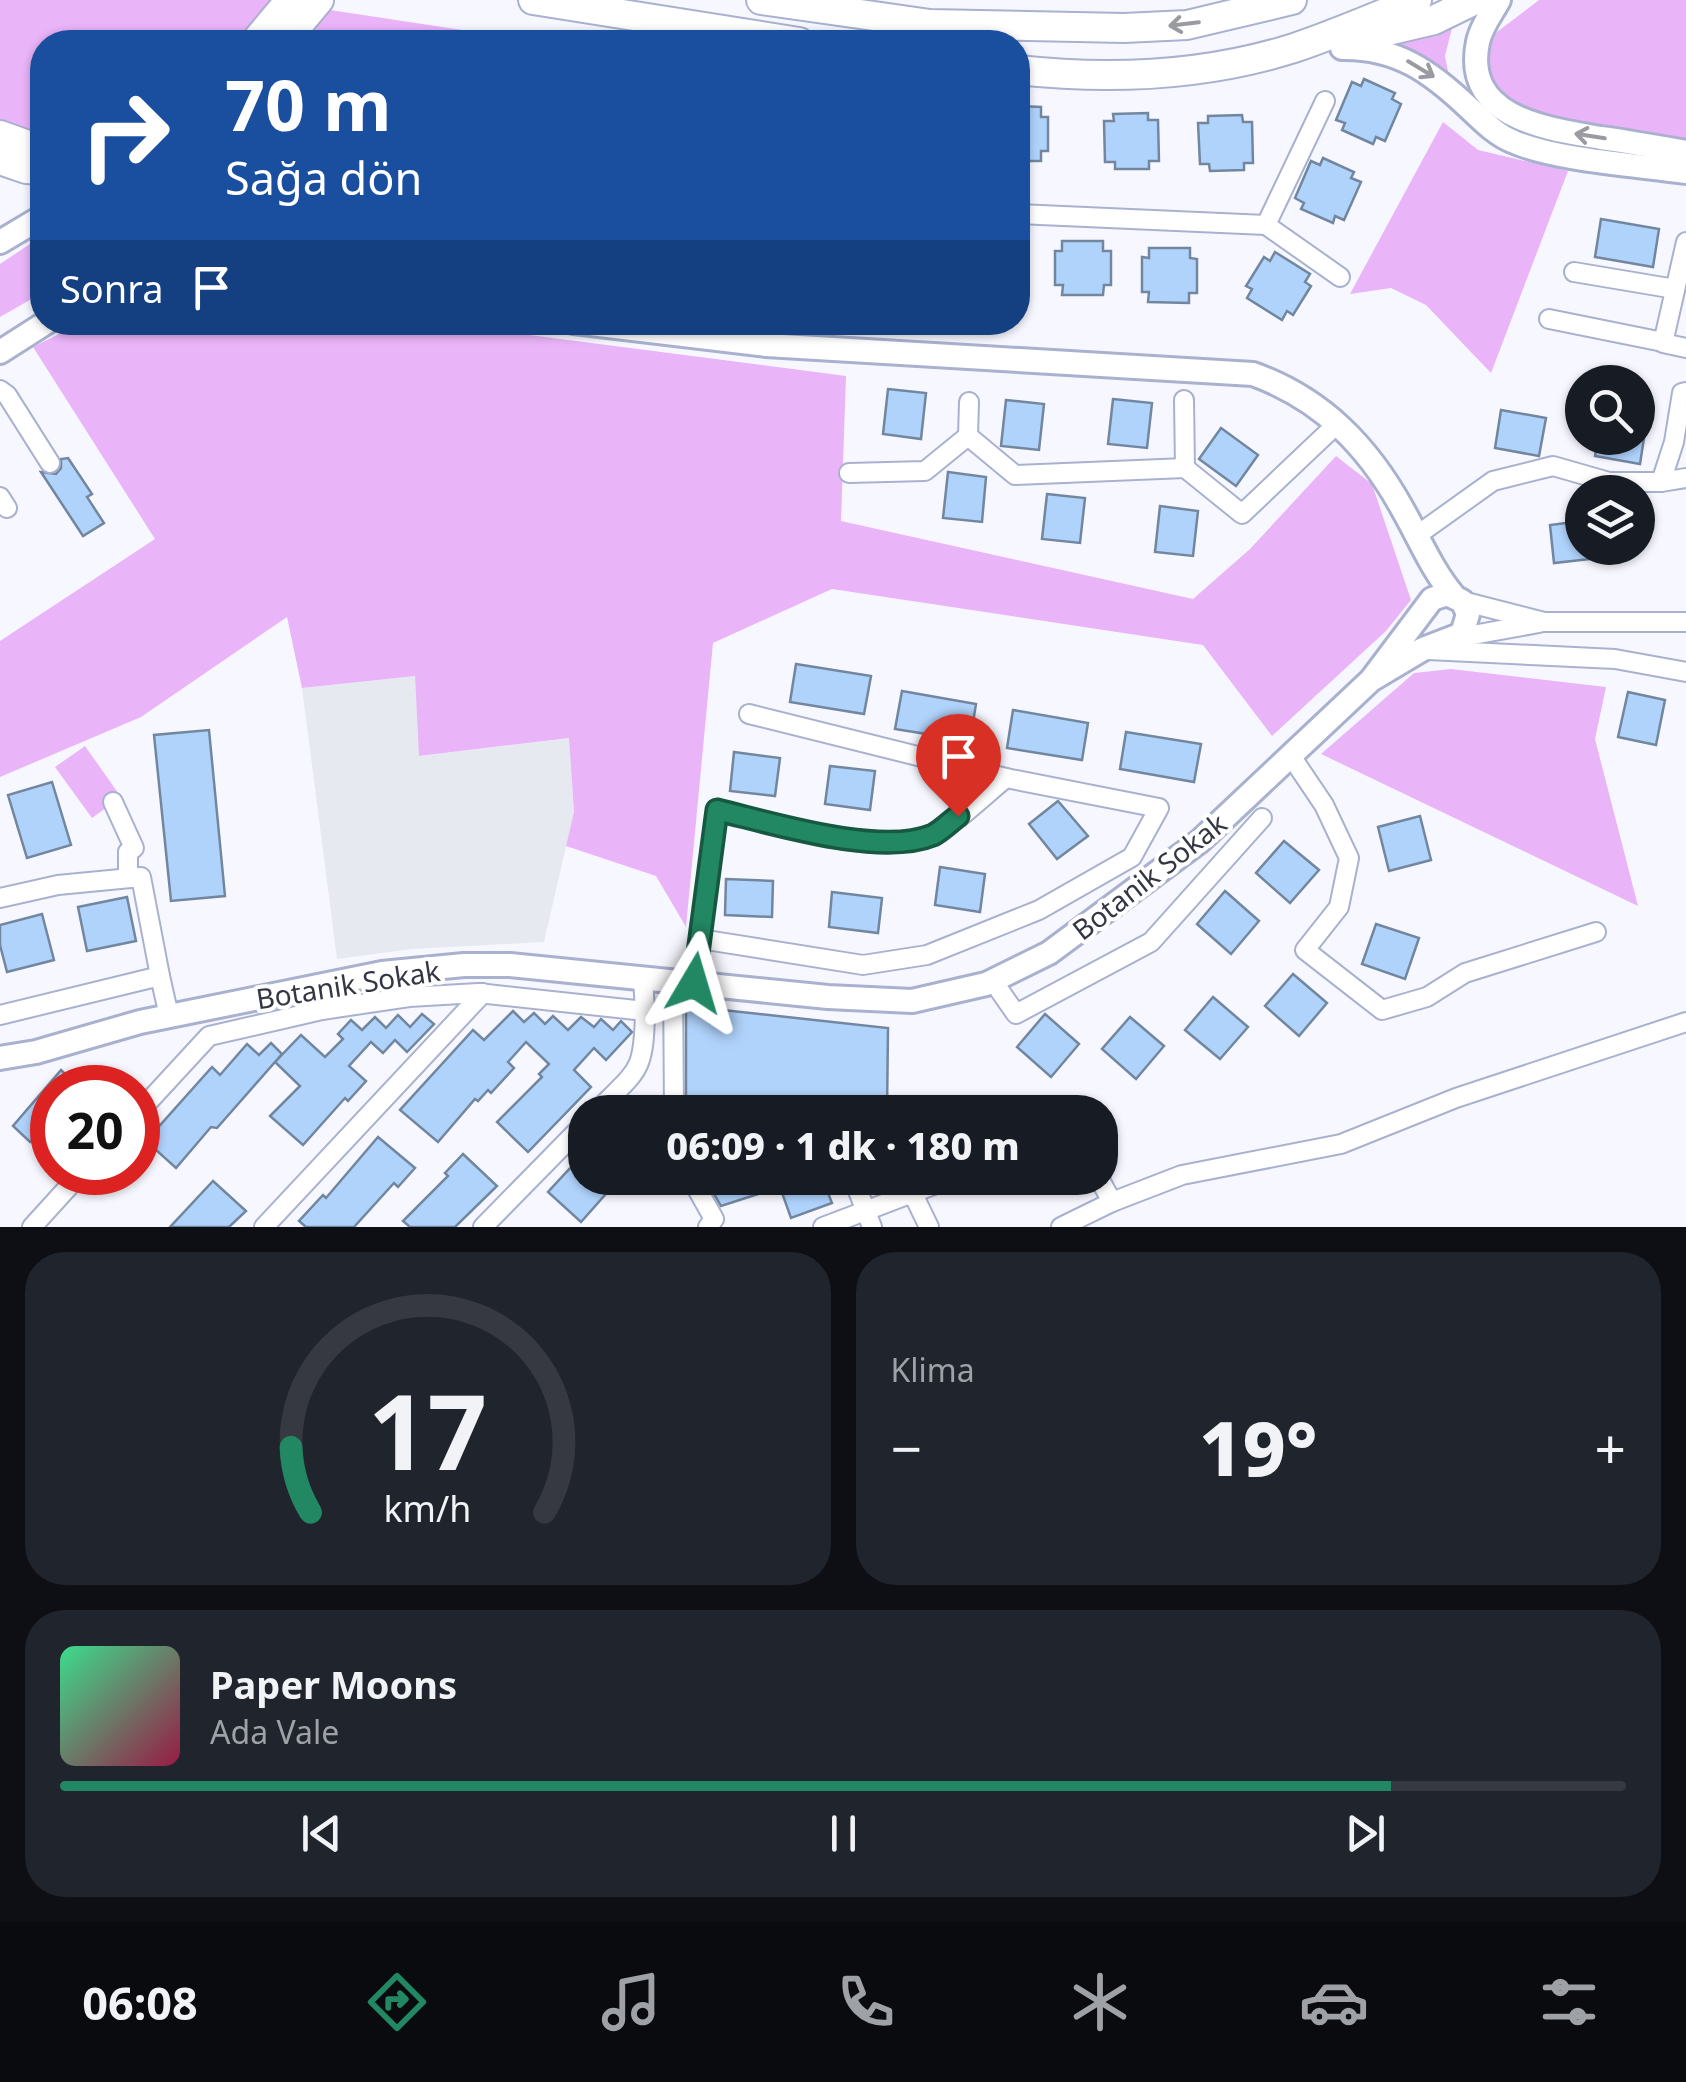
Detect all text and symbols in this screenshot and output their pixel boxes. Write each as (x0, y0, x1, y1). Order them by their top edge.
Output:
one-way arrow (1168, 15, 1200, 34)
text: 70 m (225, 56, 392, 152)
one-way arrow (1406, 59, 1435, 79)
icon: right (60, 70, 190, 200)
one-way arrow (1574, 126, 1607, 145)
text: Sağa dön (225, 147, 422, 208)
icon: arrive (184, 260, 239, 315)
text: Sonra (60, 262, 164, 314)
map controls (1565, 365, 1655, 565)
button: search (1565, 365, 1655, 455)
button: layers (1565, 475, 1655, 565)
pin (916, 714, 1001, 817)
icon: arrive (931, 729, 986, 784)
street label: Botanik Sokak (1064, 804, 1234, 948)
position arrow (642, 931, 746, 1035)
street label: Botanik Sokak (253, 951, 443, 1017)
speed limit sign: 20 (30, 1065, 160, 1195)
text: 06:09 · 1 dk · 180 m (666, 1119, 1020, 1171)
text: Klima (891, 1348, 975, 1391)
text: 17 (368, 1359, 487, 1500)
text: 19° (1199, 1396, 1317, 1498)
text: − (891, 1410, 922, 1485)
text: + (1595, 1410, 1626, 1485)
text: km/h (384, 1484, 472, 1532)
text: Paper Moons (210, 1658, 457, 1710)
text: Ada Vale (210, 1710, 339, 1753)
icon: previous (294, 1806, 349, 1861)
icon: pause (816, 1806, 871, 1861)
icon: next (1338, 1806, 1393, 1861)
icon: directions (362, 1967, 432, 2037)
icon: music (596, 1967, 666, 2037)
icon: phone (831, 1967, 901, 2037)
icon: climate (1065, 1967, 1135, 2037)
icon: car (1299, 1967, 1369, 2037)
icon: filters (1534, 1967, 1604, 2037)
text: 06:08 (82, 1972, 198, 2033)

